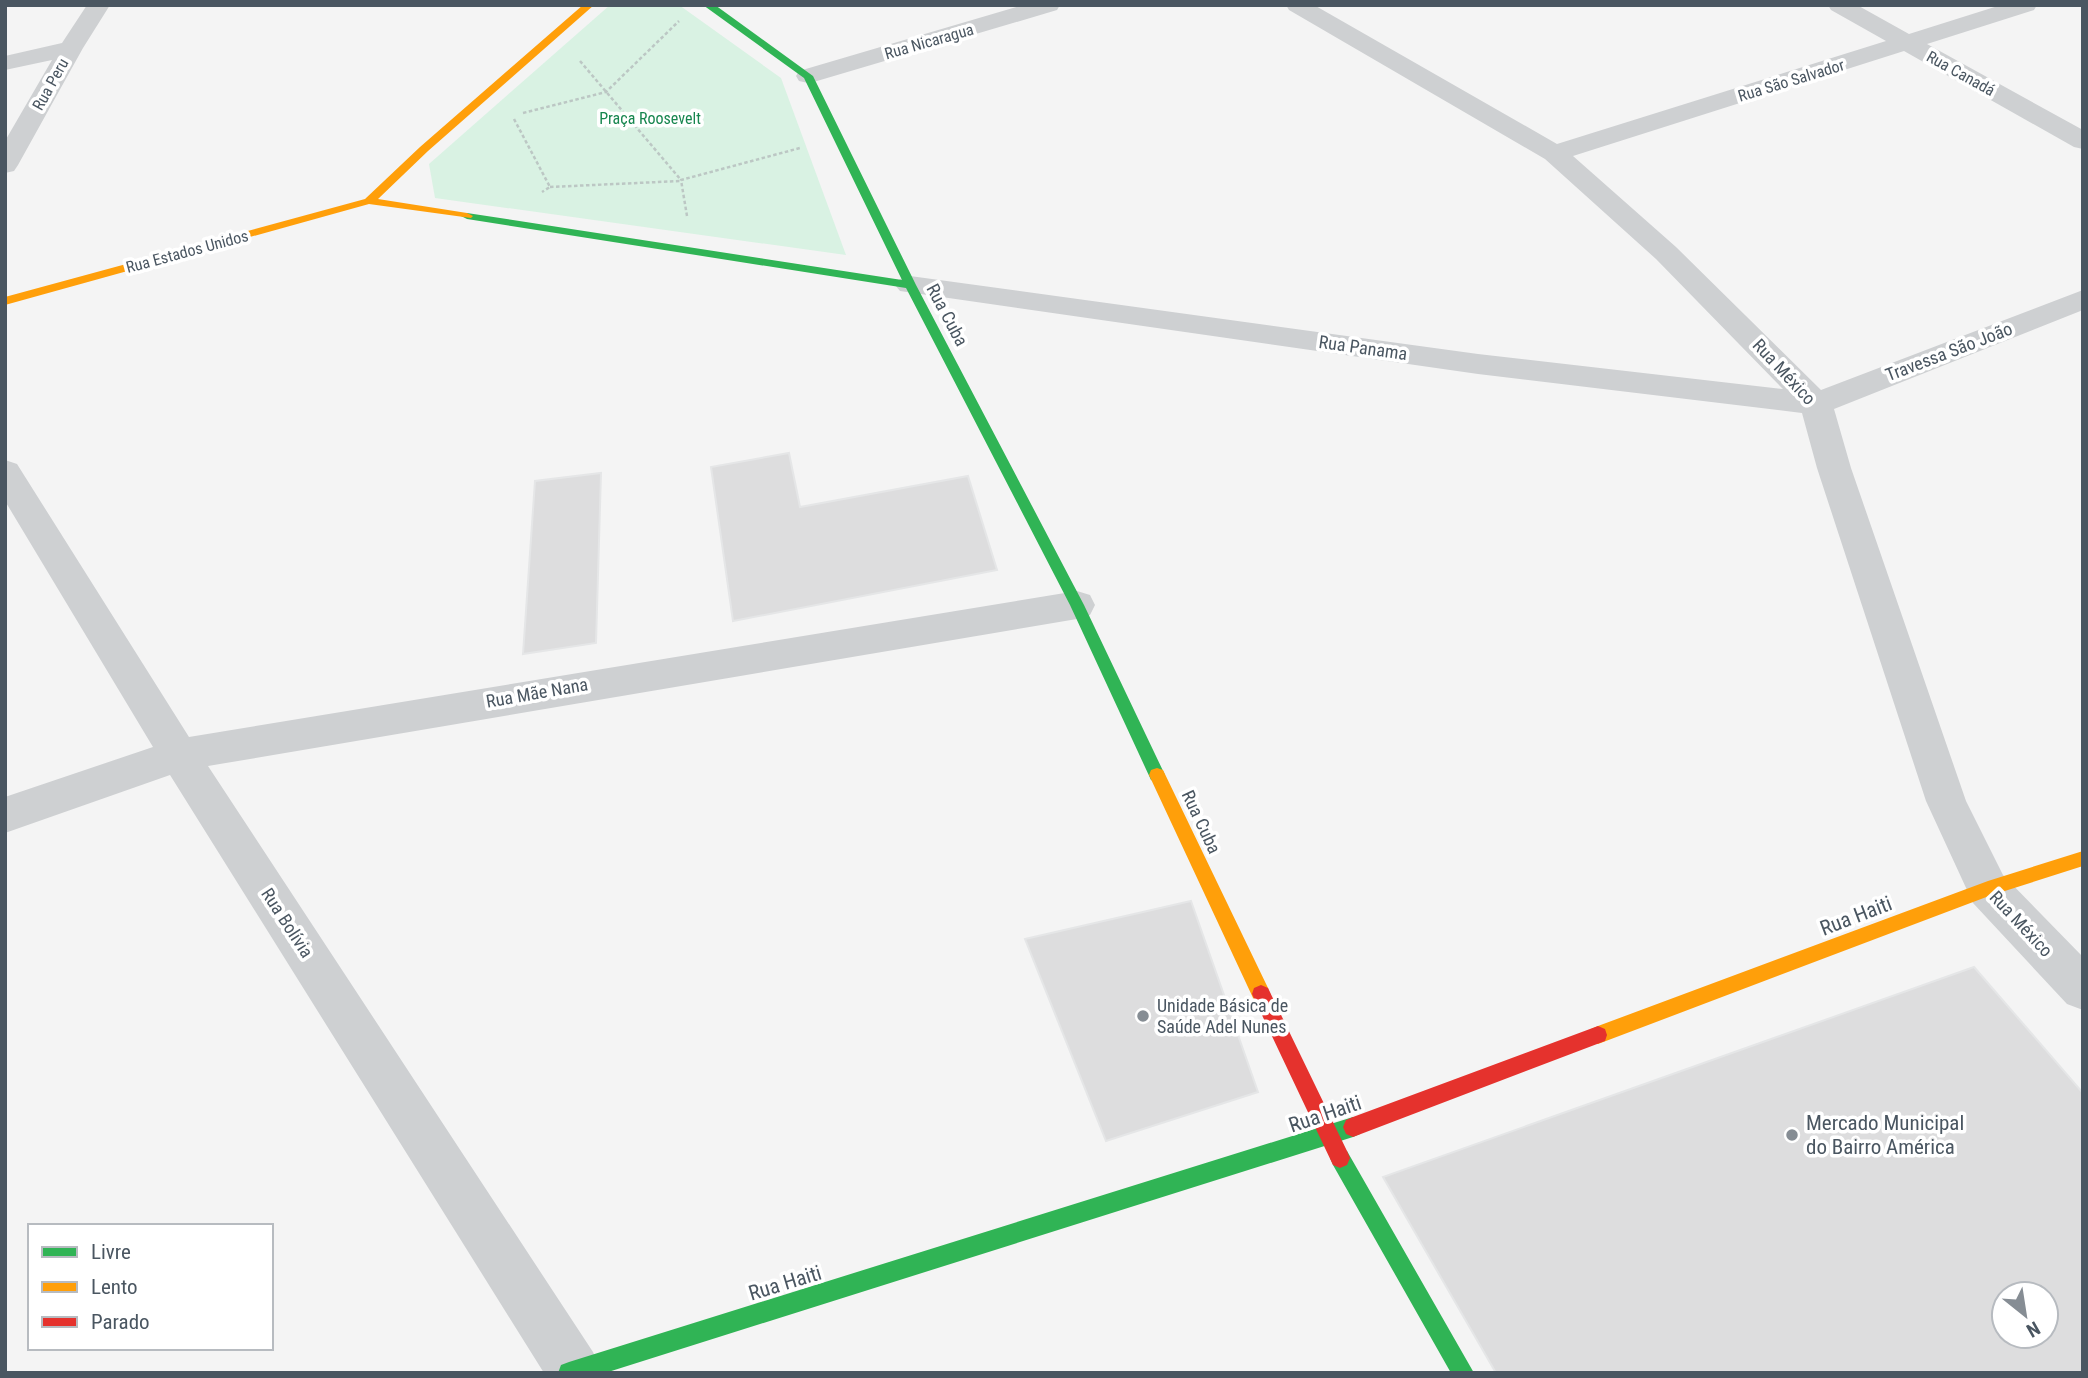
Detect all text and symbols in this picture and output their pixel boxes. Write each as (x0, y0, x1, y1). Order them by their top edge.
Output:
street label: Rua Nicaragua (882, 20, 976, 63)
street label: Rua Canadá (1923, 47, 1998, 100)
street label: Rua Peru (28, 55, 72, 114)
street label: Rua São Salvador (1736, 55, 1847, 106)
park label: Praça Roosevelt (599, 109, 701, 128)
street label: Rua Estados Unidos (124, 226, 250, 277)
street label: Rua Cuba (922, 280, 973, 349)
street label: Travessa São João (1882, 318, 2015, 385)
street label: Rua Panama (1318, 331, 1409, 364)
street label: Rua México (1749, 334, 1820, 409)
street label: Rua Mãe Nana (484, 673, 589, 712)
street label: Rua Cuba (1178, 787, 1225, 857)
street label: Rua Bolívia (257, 884, 318, 961)
street label: Rua México (1986, 886, 2057, 961)
street label: Rua Haiti (1817, 891, 1895, 941)
place label: Unidade Básica de Saúde Adel Nunes (1157, 995, 1288, 1037)
marker: Unidade Básica de Saúde Adel Nunes (1135, 1008, 1151, 1024)
street label: Rua Haiti (1286, 1090, 1364, 1138)
place label: Mercado Municipal do Bairro América (1806, 1111, 1964, 1159)
marker: Mercado Municipal do Bairro América (1784, 1127, 1800, 1143)
legend (28, 1224, 273, 1350)
text: Livre (91, 1240, 131, 1264)
street label: Rua Haiti (746, 1261, 824, 1305)
text: Lento (91, 1275, 138, 1299)
north arrow (1990, 1280, 2060, 1350)
text: Parado (91, 1310, 150, 1334)
text: N (2022, 1316, 2044, 1342)

